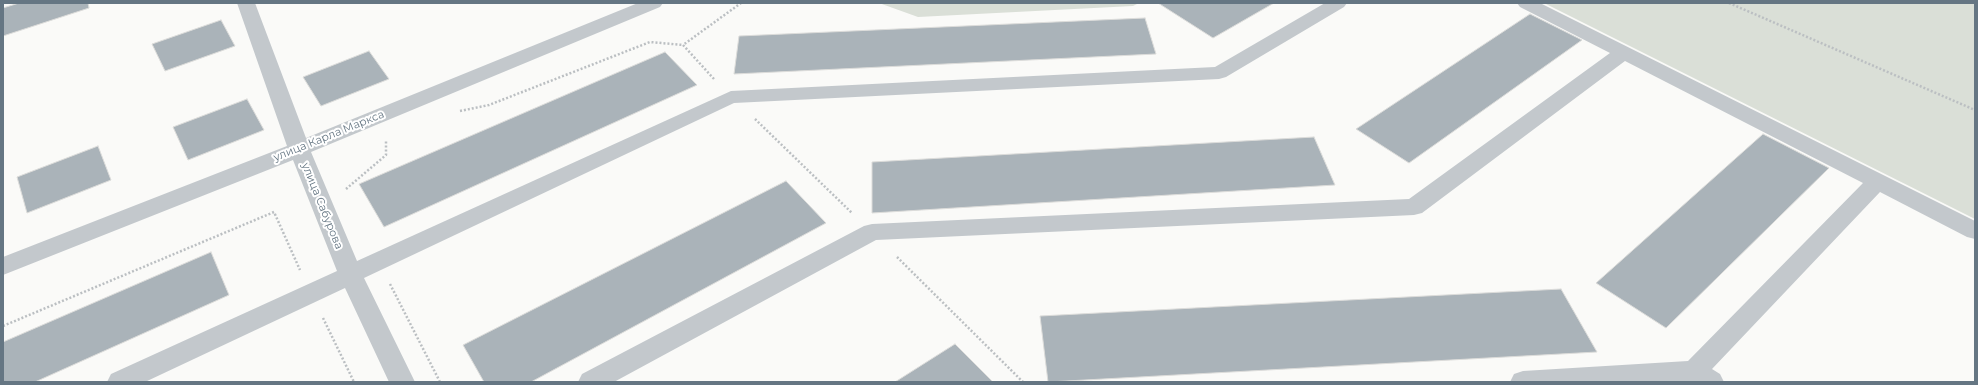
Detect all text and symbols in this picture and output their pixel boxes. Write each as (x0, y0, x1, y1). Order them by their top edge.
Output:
street label: улица Карла Маркса (272, 108, 386, 164)
street label: улица Сабурова (299, 161, 345, 251)

